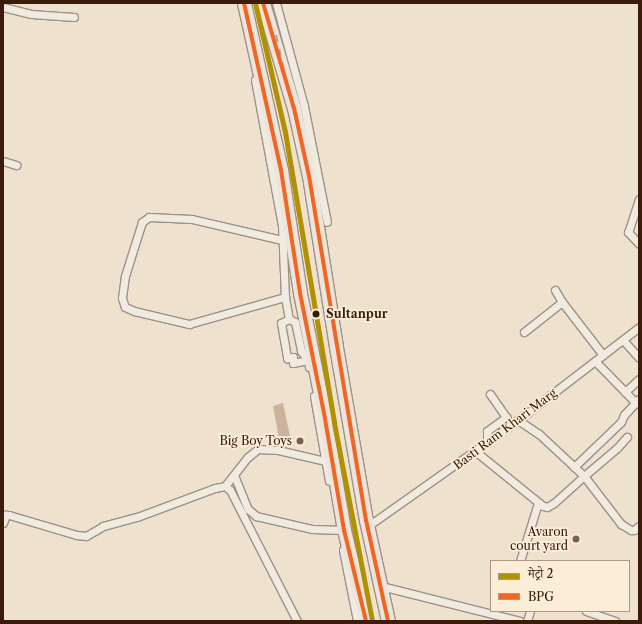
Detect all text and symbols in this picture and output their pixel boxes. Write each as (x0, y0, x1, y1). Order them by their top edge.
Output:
marker: Sultanpur (309, 307, 323, 321)
place label: Sultanpur (326, 307, 388, 321)
street label: Basti Ram Khari Marg (451, 386, 559, 472)
place label: Big Boy Toys (219, 434, 292, 448)
marker: Big Boy Toys (295, 436, 305, 446)
place label: Avaron court yard (510, 525, 568, 553)
marker: Avaron court yard (571, 534, 581, 544)
legend (490, 560, 630, 612)
text: मेट्रो 2 (528, 566, 553, 581)
text: BPG (528, 589, 554, 604)

